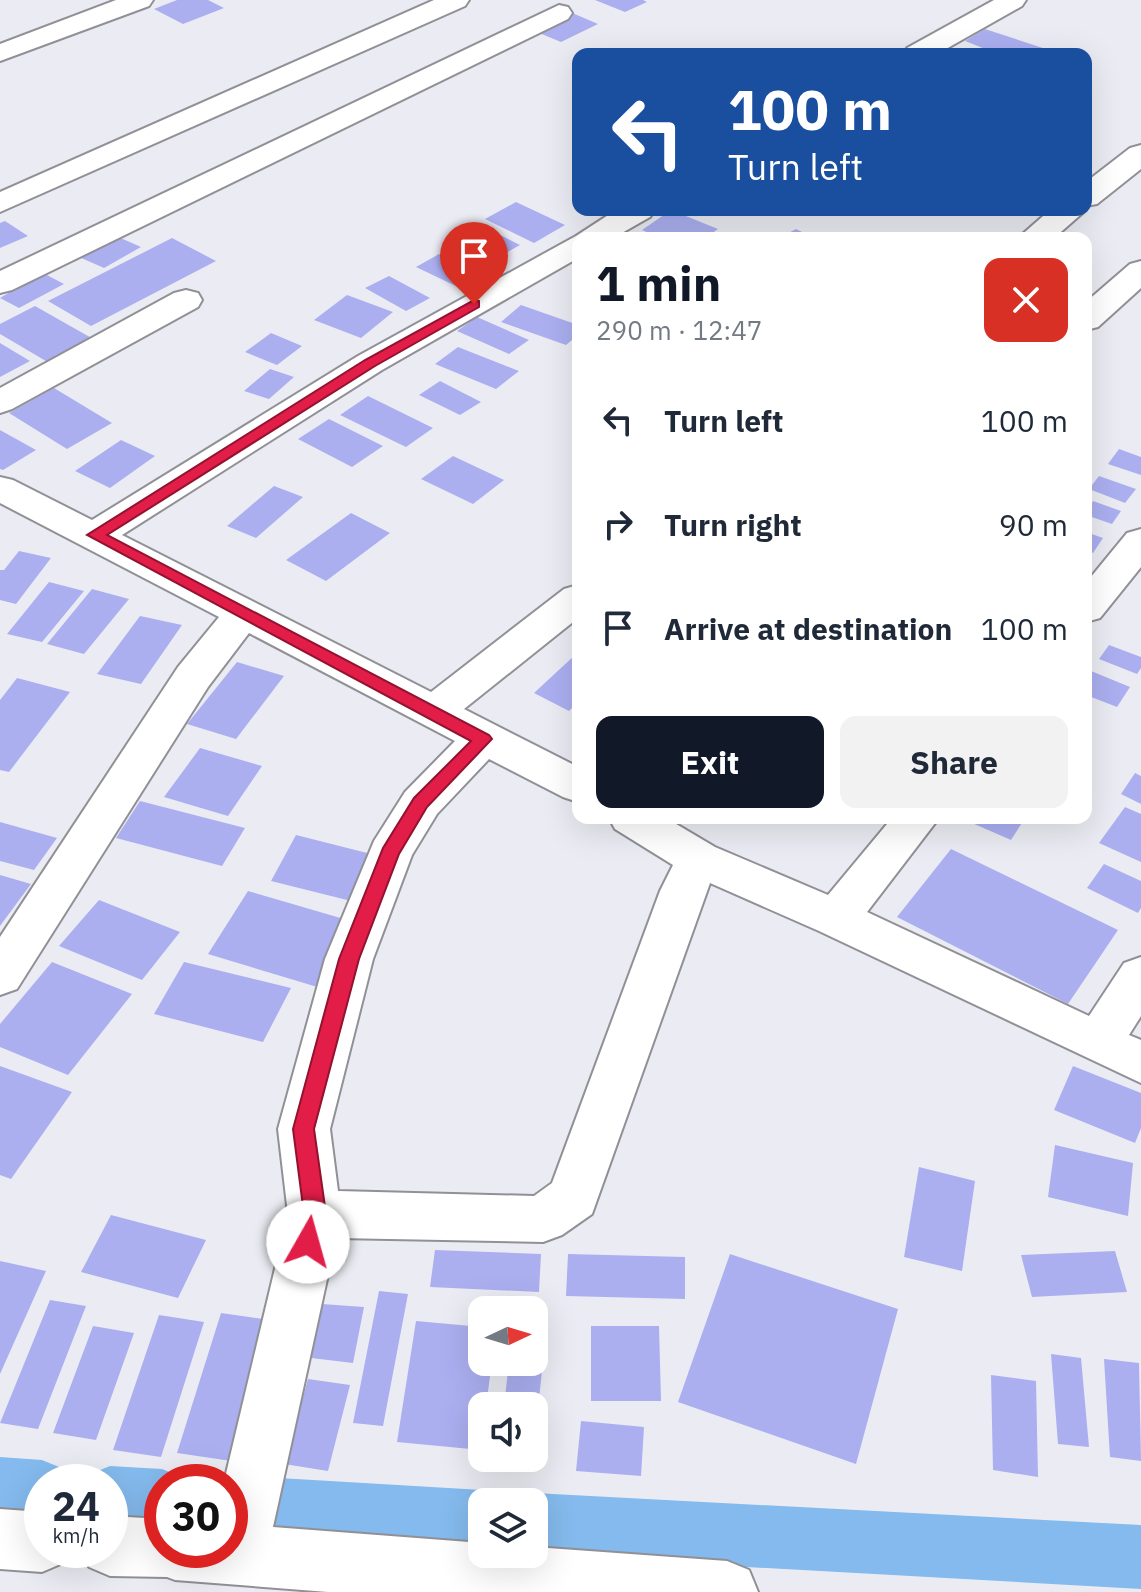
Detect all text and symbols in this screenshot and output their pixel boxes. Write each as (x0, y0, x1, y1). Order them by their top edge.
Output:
text: 100 m (728, 73, 892, 145)
icon: left (596, 80, 700, 184)
text: Turn left (728, 143, 863, 190)
pin (440, 222, 508, 304)
icon: arrive (452, 234, 496, 278)
text: 1 min (596, 252, 721, 314)
button: close (984, 258, 1068, 342)
text: 290 m · 12:47 (596, 313, 762, 347)
icon: left (596, 398, 640, 442)
text: Turn left (664, 401, 783, 440)
text: 100 m (981, 401, 1068, 440)
icon: right (596, 502, 640, 546)
text: Turn right (664, 505, 802, 544)
text: 90 m (999, 505, 1068, 544)
icon: arrive (596, 606, 640, 650)
text: Arrive at destination (664, 609, 952, 648)
text: 100 m (981, 609, 1068, 648)
button: Exit (596, 716, 824, 808)
button: Share (840, 716, 1068, 808)
position arrow (266, 1200, 350, 1284)
north arrow (468, 1296, 548, 1376)
map controls (468, 1296, 548, 1568)
button: sound (468, 1392, 548, 1472)
speed limit sign: 30 (144, 1464, 248, 1568)
text: 24 (52, 1480, 100, 1532)
button: layers (468, 1488, 548, 1568)
text: km/h (52, 1522, 100, 1549)

